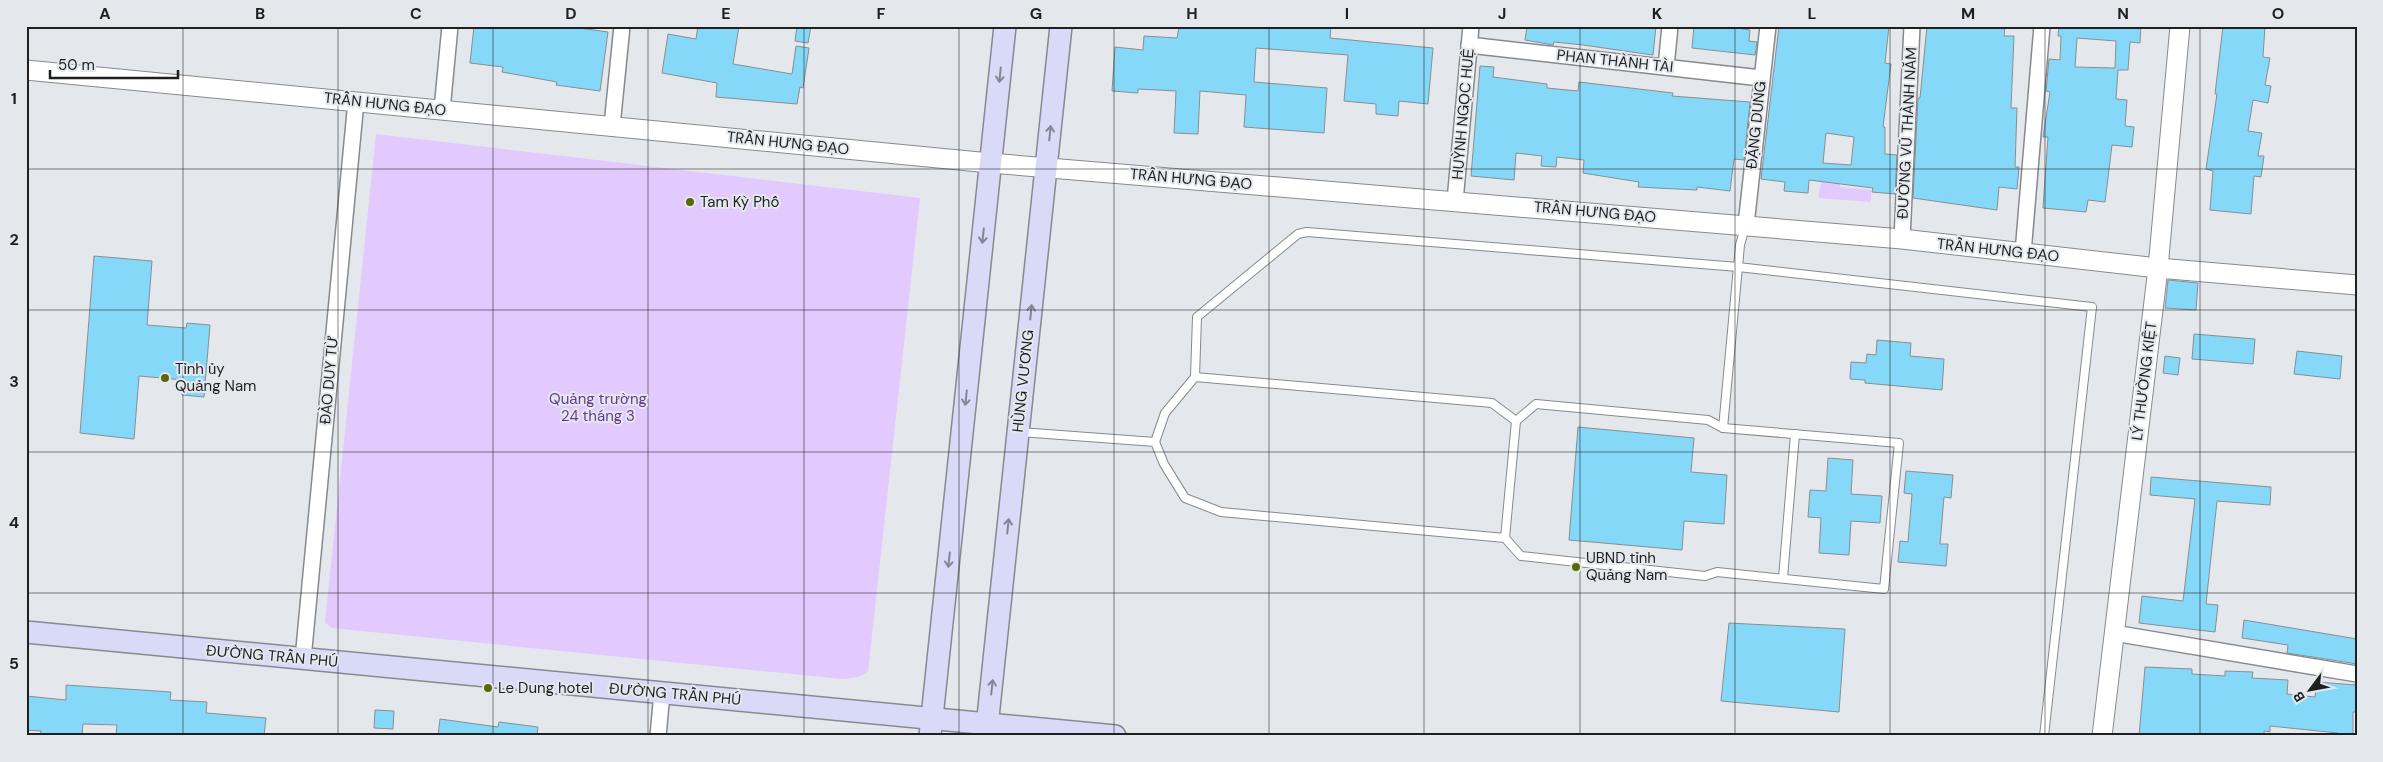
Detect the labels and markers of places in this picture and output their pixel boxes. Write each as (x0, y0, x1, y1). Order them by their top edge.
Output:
place label: Tam Kỳ Phố (700, 192, 779, 212)
marker: Tam Kỳ Phố (684, 196, 696, 208)
place label: Tỉnh ủy Quảng Nam (175, 359, 256, 396)
marker: Tỉnh ủy Quảng Nam (159, 372, 171, 384)
place label: UBND tỉnh Quảng Nam (1586, 548, 1667, 585)
marker: UBND tỉnh Quảng Nam (1570, 561, 1582, 573)
place label: Le Dung hotel (498, 678, 593, 698)
marker: Le Dung hotel (482, 682, 494, 694)

